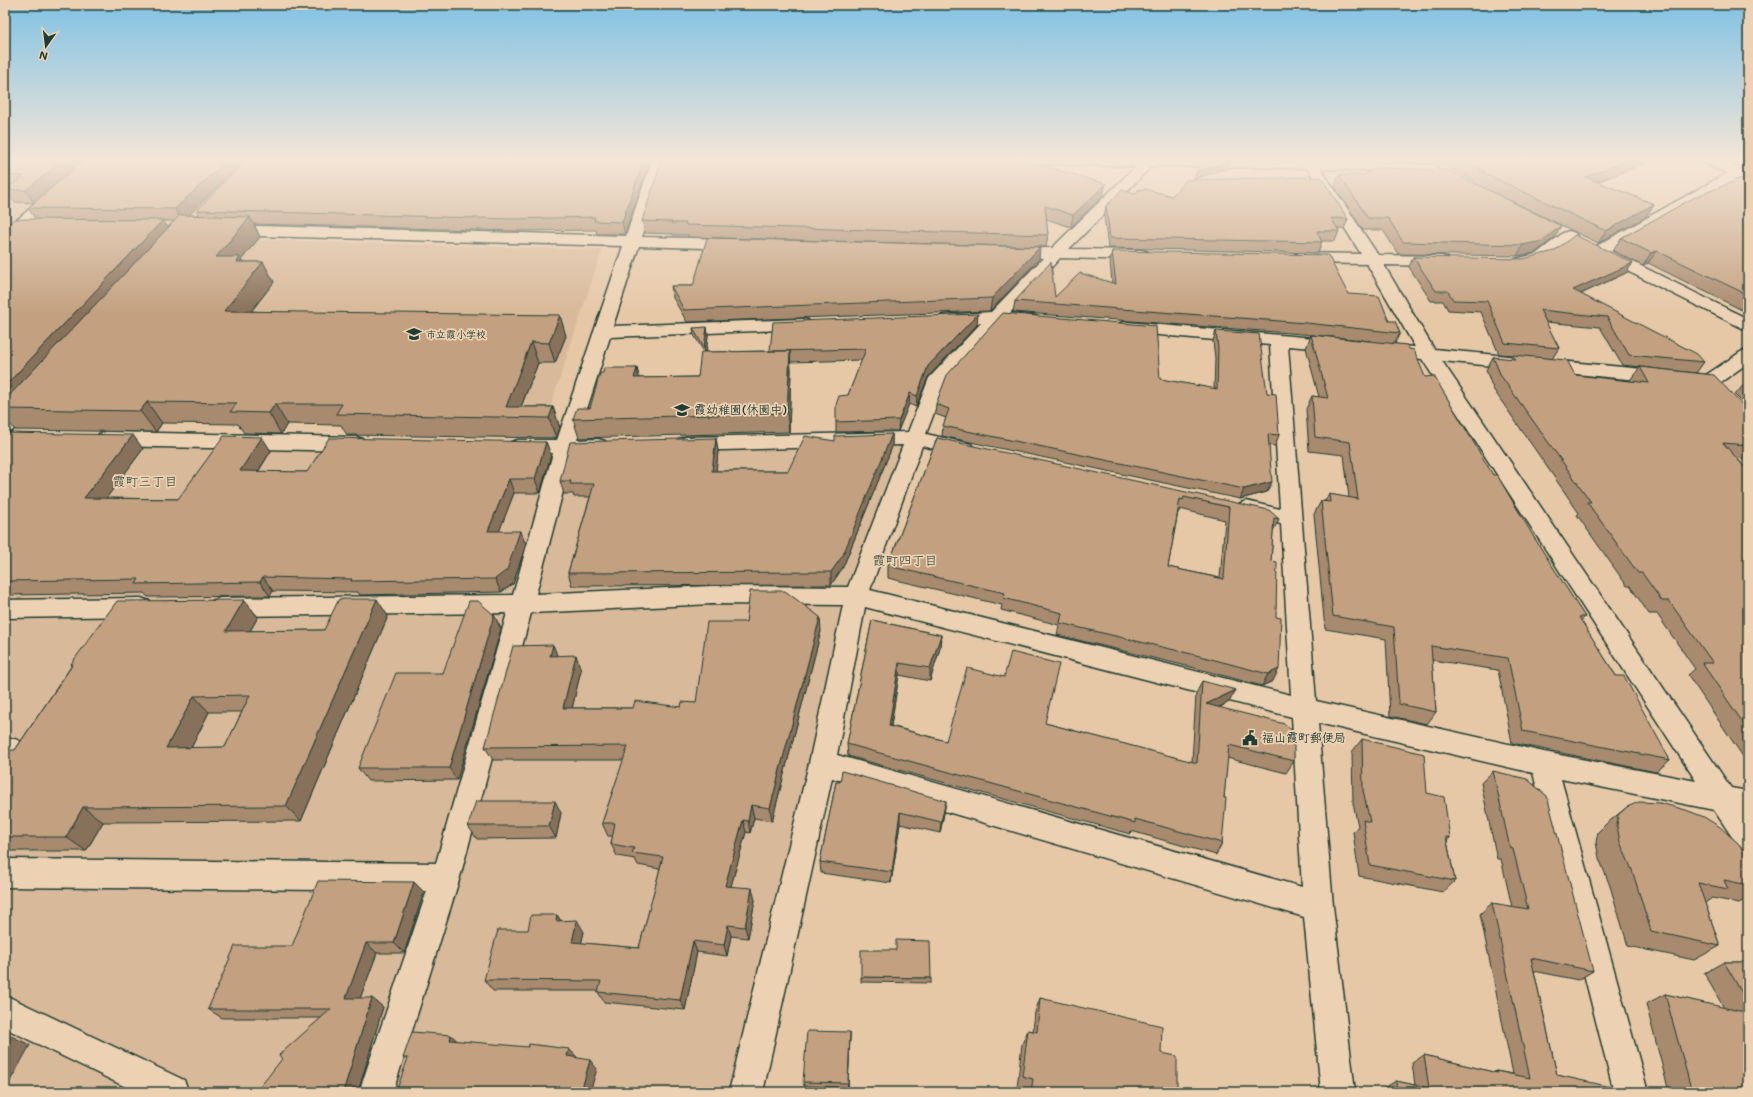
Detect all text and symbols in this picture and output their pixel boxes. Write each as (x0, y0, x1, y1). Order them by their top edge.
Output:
north arrow (26, 26, 66, 66)
text: N (38, 48, 49, 64)
school or university icon: 市立霞小学校 (405, 325, 423, 343)
place label: 市立霞小学校 (426, 327, 486, 341)
school or university icon: 霞幼稚園(休園中) (673, 401, 691, 419)
place label: 霞幼稚園(休園中) (694, 401, 787, 417)
district label: 霞町三丁目 (112, 472, 178, 489)
district label: 霞町四丁目 (872, 551, 938, 568)
public building icon: 福山霞町郵便局 (1241, 729, 1259, 747)
place label: 福山霞町郵便局 (1262, 729, 1346, 745)

